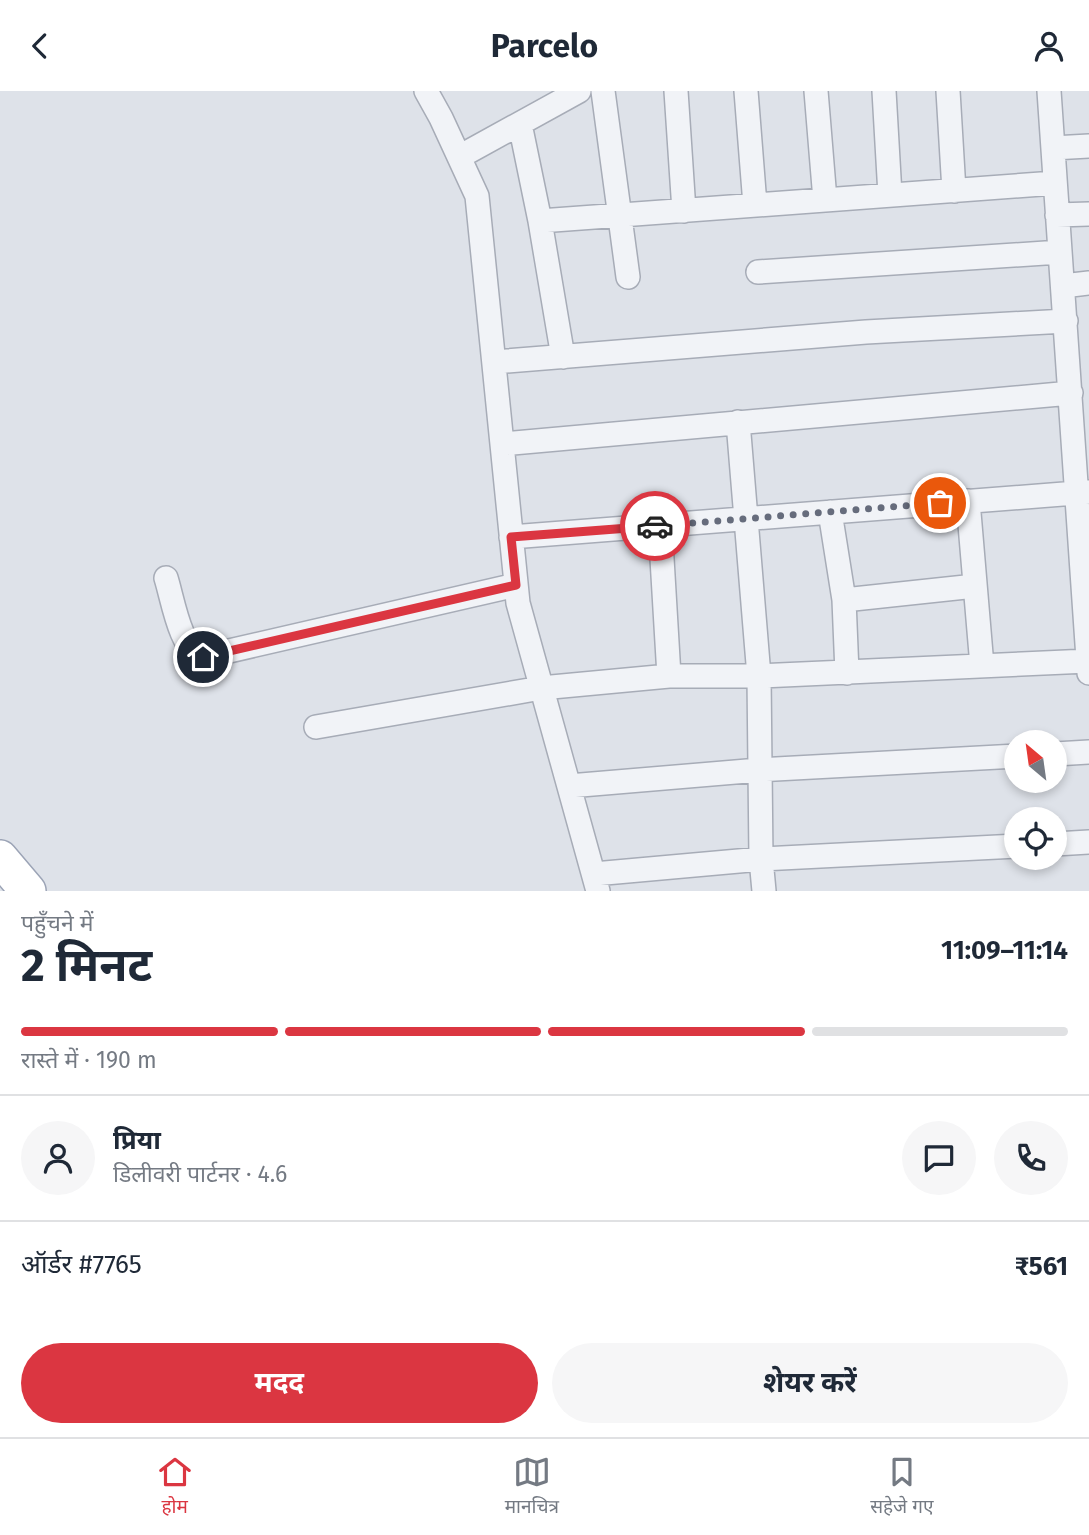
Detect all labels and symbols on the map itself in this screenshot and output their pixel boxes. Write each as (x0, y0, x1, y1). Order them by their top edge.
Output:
pin (910, 473, 970, 533)
courier (620, 491, 690, 561)
pin (173, 627, 233, 687)
north arrow (1004, 730, 1068, 793)

